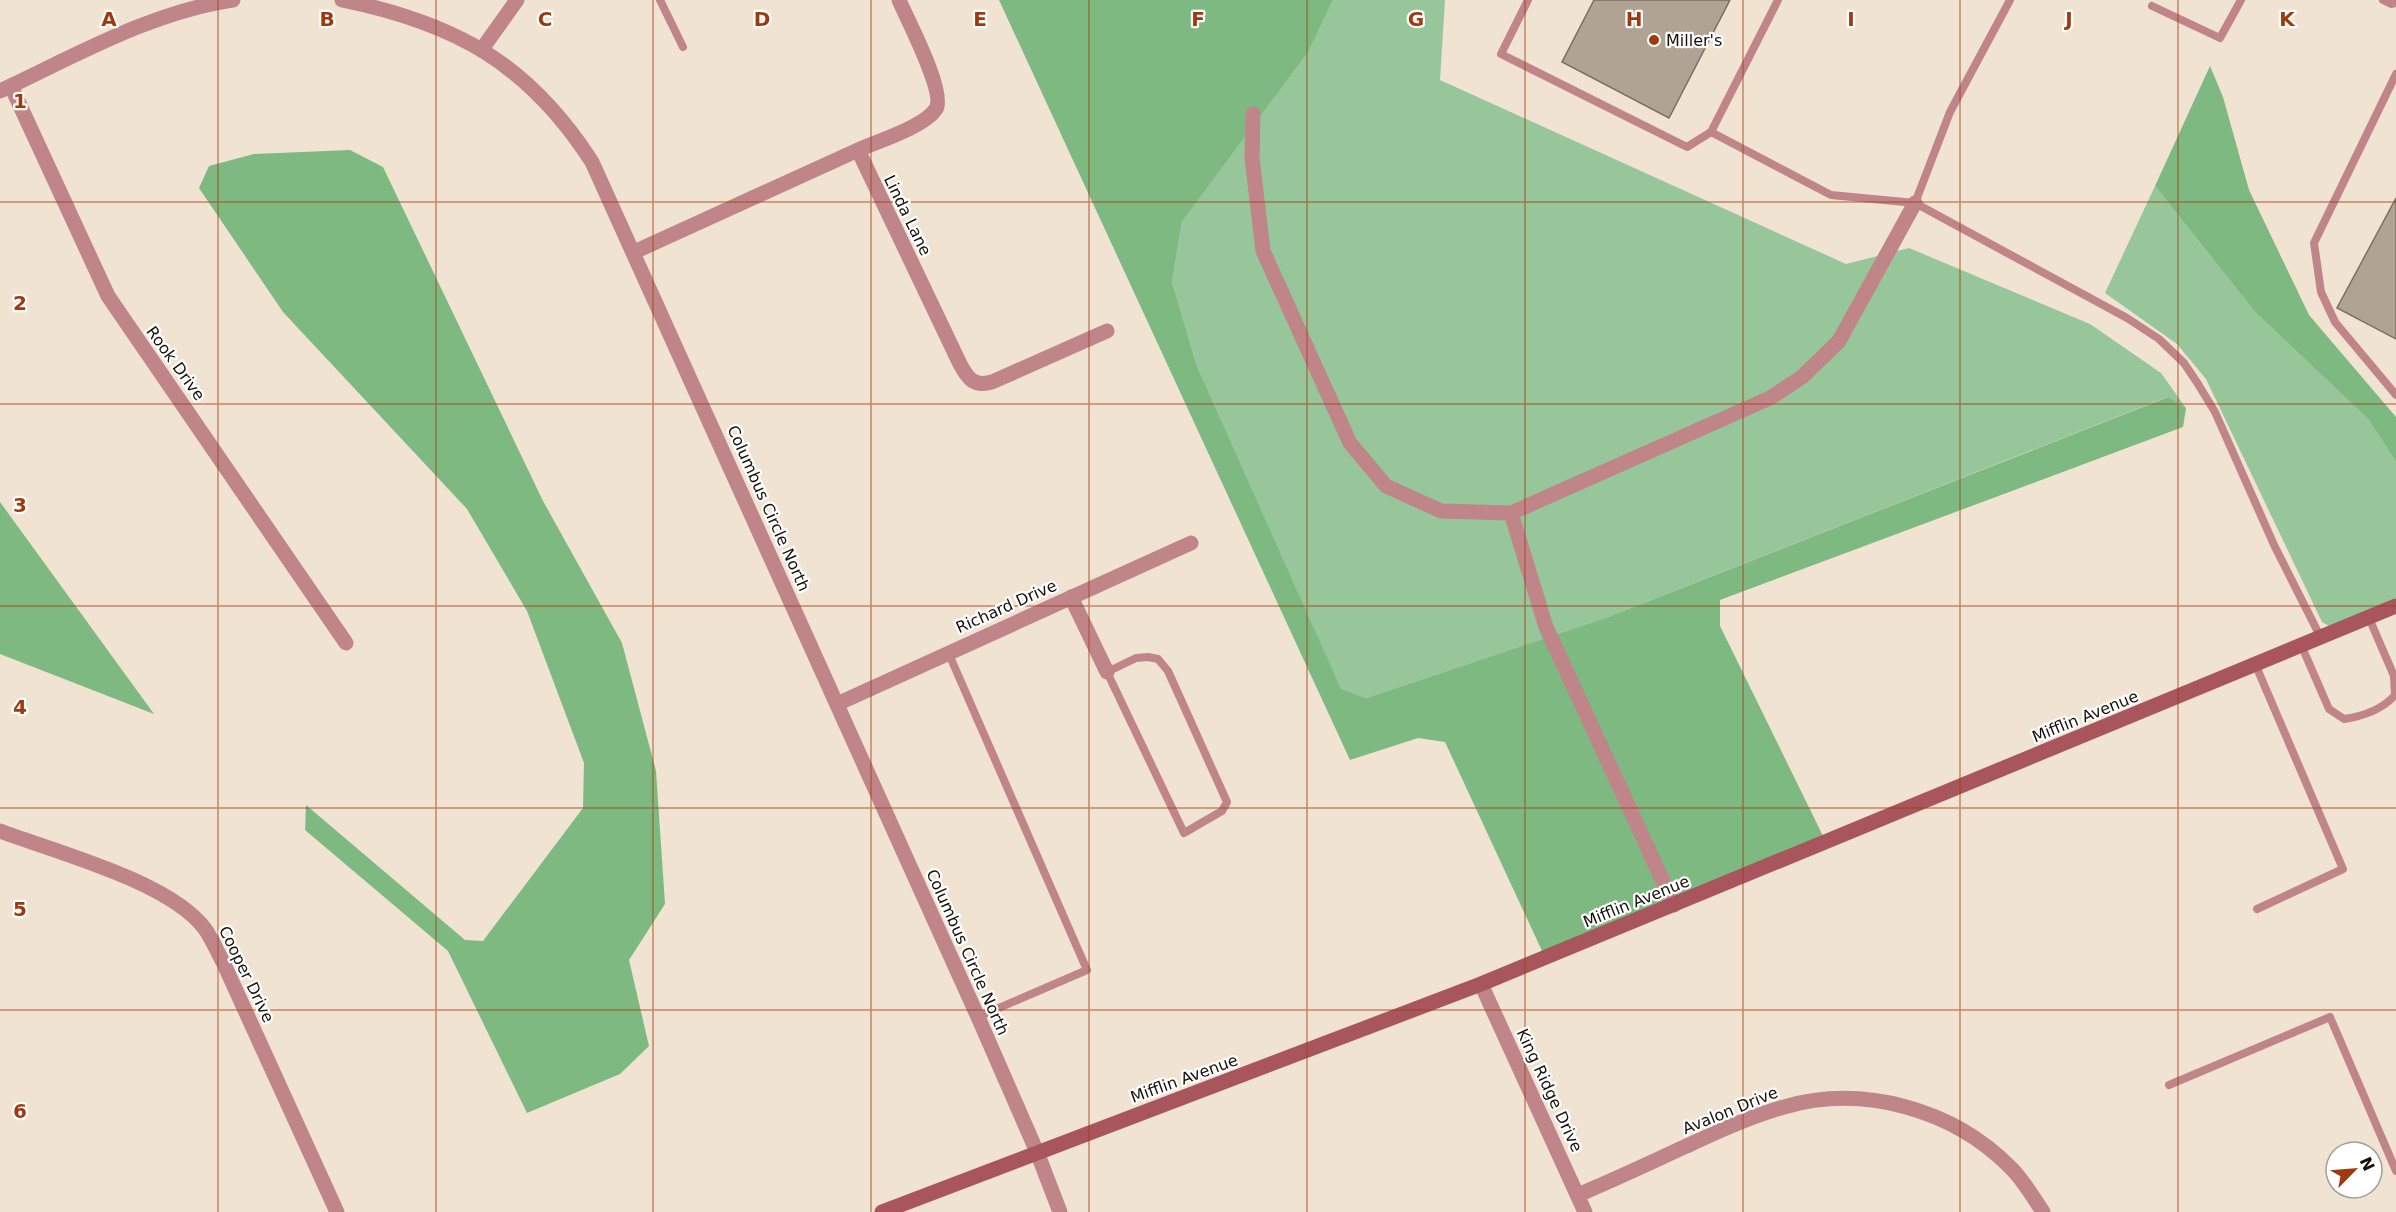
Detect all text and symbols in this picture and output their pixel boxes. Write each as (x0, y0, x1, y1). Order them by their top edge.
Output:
text: A (101, 7, 117, 31)
text: B (319, 7, 335, 31)
text: C (538, 7, 552, 31)
text: D (754, 7, 770, 31)
text: E (973, 7, 987, 31)
text: F (1191, 7, 1205, 31)
text: G (1408, 7, 1424, 31)
text: H (1626, 7, 1642, 31)
text: I (1847, 7, 1855, 31)
text: J (2063, 7, 2073, 31)
text: K (2279, 7, 2296, 31)
place label: Miller's (1666, 31, 1722, 50)
marker: Miller's (1647, 33, 1661, 47)
text: 1 (13, 89, 27, 113)
street label: Linda Lane (880, 172, 935, 259)
text: 2 (13, 291, 27, 315)
street label: Rook Drive (142, 323, 209, 404)
street label: Columbus Circle North (723, 422, 814, 594)
text: 3 (13, 493, 27, 517)
street label: Richard Drive (953, 576, 1060, 637)
street label: Mifflin Avenue (2029, 687, 2141, 746)
text: 4 (13, 695, 27, 719)
street label: Columbus Circle North (922, 866, 1013, 1038)
street label: Mifflin Avenue (1580, 872, 1692, 931)
text: 5 (13, 897, 27, 921)
street label: Cooper Drive (215, 923, 278, 1026)
street label: King Ridge Drive (1513, 1026, 1586, 1155)
street label: Mifflin Avenue (1128, 1050, 1240, 1107)
street label: Avalon Drive (1680, 1083, 1781, 1138)
text: 6 (13, 1099, 27, 1123)
north arrow (2324, 1140, 2384, 1200)
text: N (2356, 1154, 2379, 1174)

